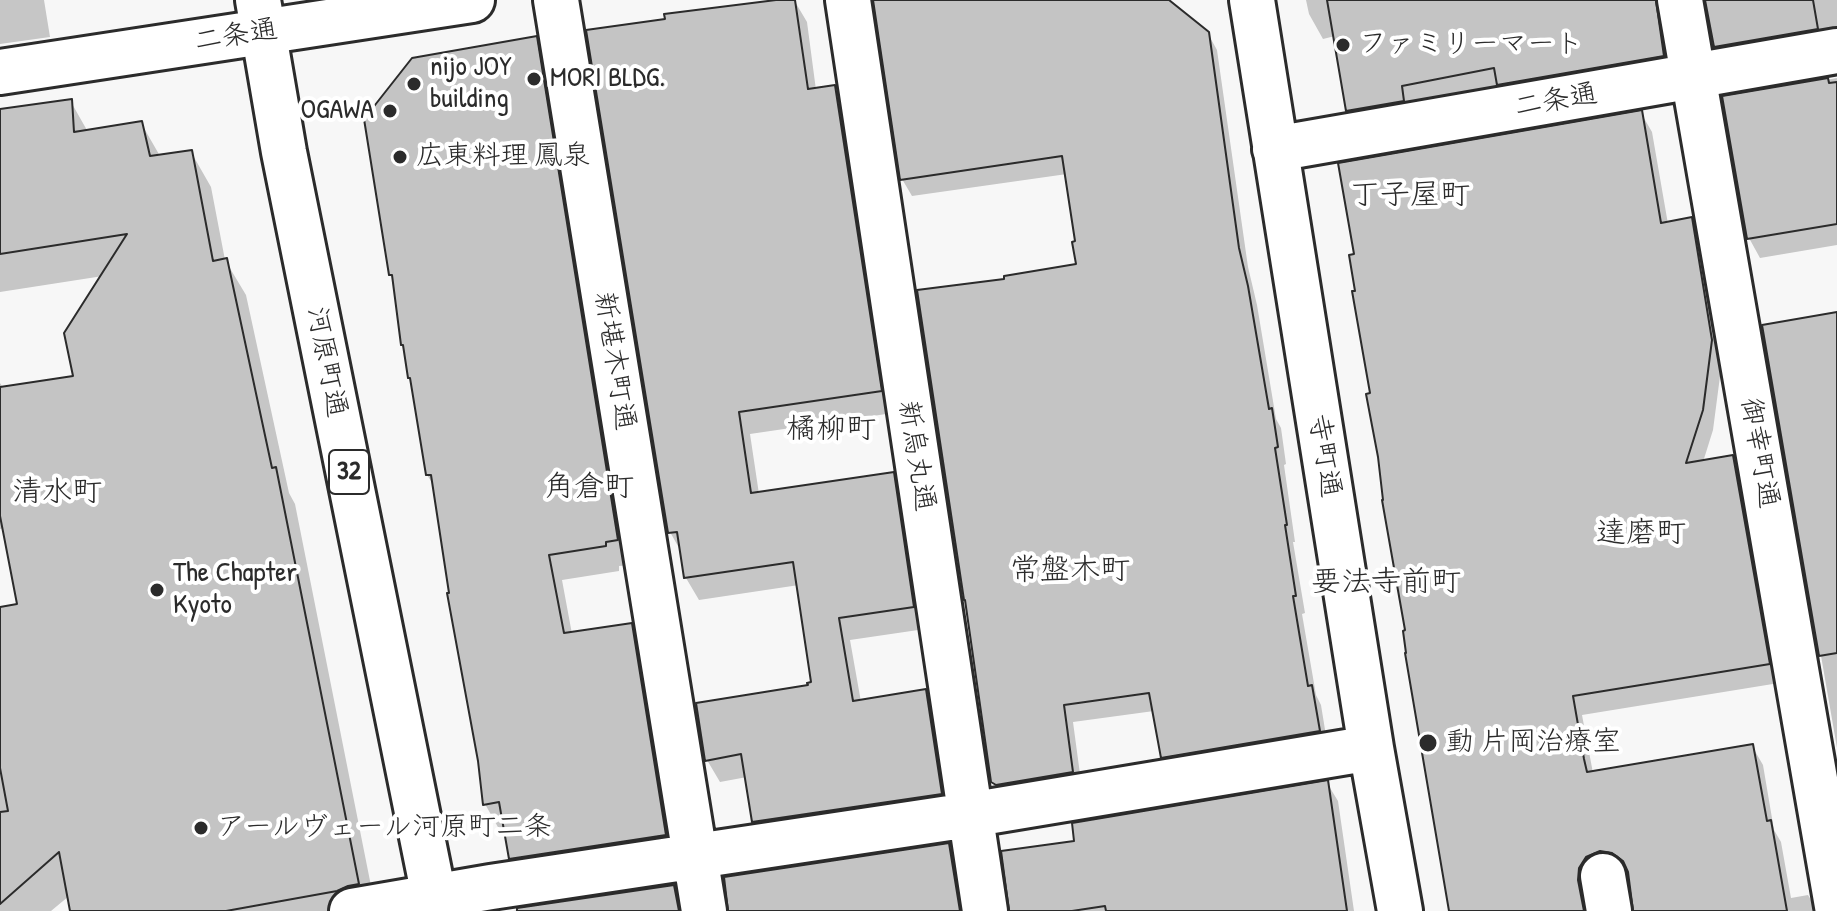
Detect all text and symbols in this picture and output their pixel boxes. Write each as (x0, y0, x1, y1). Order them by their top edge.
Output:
street label: 二条通 (192, 13, 280, 59)
place label: ファミリーマート (1359, 28, 1583, 62)
marker: ファミリーマート (1334, 36, 1352, 54)
place label: nijo JOY building (430, 51, 512, 117)
place label: MORI BLDG. (550, 62, 665, 96)
marker: MORI BLDG. (525, 70, 543, 88)
marker: nijo JOY building (405, 75, 423, 93)
street label: 二条通 (1512, 77, 1600, 125)
place label: OGAWA (300, 94, 374, 128)
marker: OGAWA (381, 102, 399, 120)
place label: 広東料理 鳳泉 (416, 140, 590, 174)
marker: 広東料理 鳳泉 (391, 148, 409, 166)
district label: 丁子屋町 (1350, 178, 1470, 214)
street label: 新堪木町通 (586, 289, 642, 433)
street label: 河原町通 (299, 304, 353, 420)
street label: 御幸町通 (1733, 395, 1785, 511)
street label: 新烏丸通 (891, 398, 941, 514)
district label: 橘柳町 (786, 412, 876, 448)
street label: 寺町通 (1301, 412, 1347, 500)
road number: 32 (329, 450, 369, 494)
district label: 角倉町 (544, 470, 634, 506)
district label: 清水町 (12, 475, 102, 511)
district label: 達磨町 (1596, 516, 1686, 552)
district label: 常盤木町 (1010, 553, 1130, 589)
place label: The Chapter Kyoto (173, 557, 297, 623)
district label: 要法寺前町 (1311, 565, 1461, 601)
marker: The Chapter Kyoto (148, 581, 166, 599)
place label: 動 片岡治療室 (1446, 726, 1620, 760)
marker: 動 片岡治療室 (1417, 732, 1439, 754)
place label: アールヴェール河原町二条 (217, 811, 552, 845)
marker: アールヴェール河原町二条 (192, 819, 210, 837)

